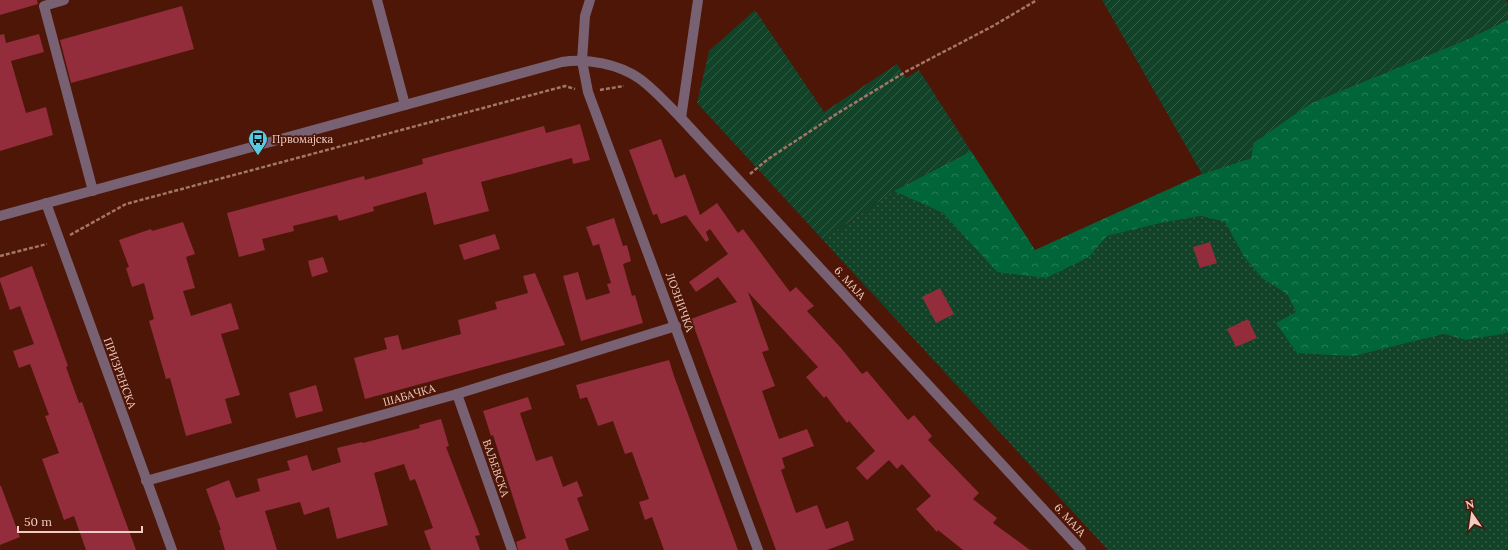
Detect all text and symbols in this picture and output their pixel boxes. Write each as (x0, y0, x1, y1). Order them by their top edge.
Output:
bus stop icon: Првомајска (247, 128, 269, 156)
place label: Првомајска (272, 132, 334, 146)
street label: 6. МАЈА (831, 264, 870, 303)
street label: ЛОЗНИЧКА (663, 270, 698, 335)
street label: ПРИЗРЕНСКА (101, 336, 140, 411)
street label: ШАБАЧКА (381, 381, 438, 409)
street label: ВАЉЕВСКА (480, 437, 513, 500)
north arrow (1452, 494, 1492, 534)
text: N (1464, 496, 1476, 512)
street label: 6. МАЈА (1051, 501, 1090, 540)
scale bar (18, 508, 142, 534)
text: 50 m (24, 514, 52, 529)

